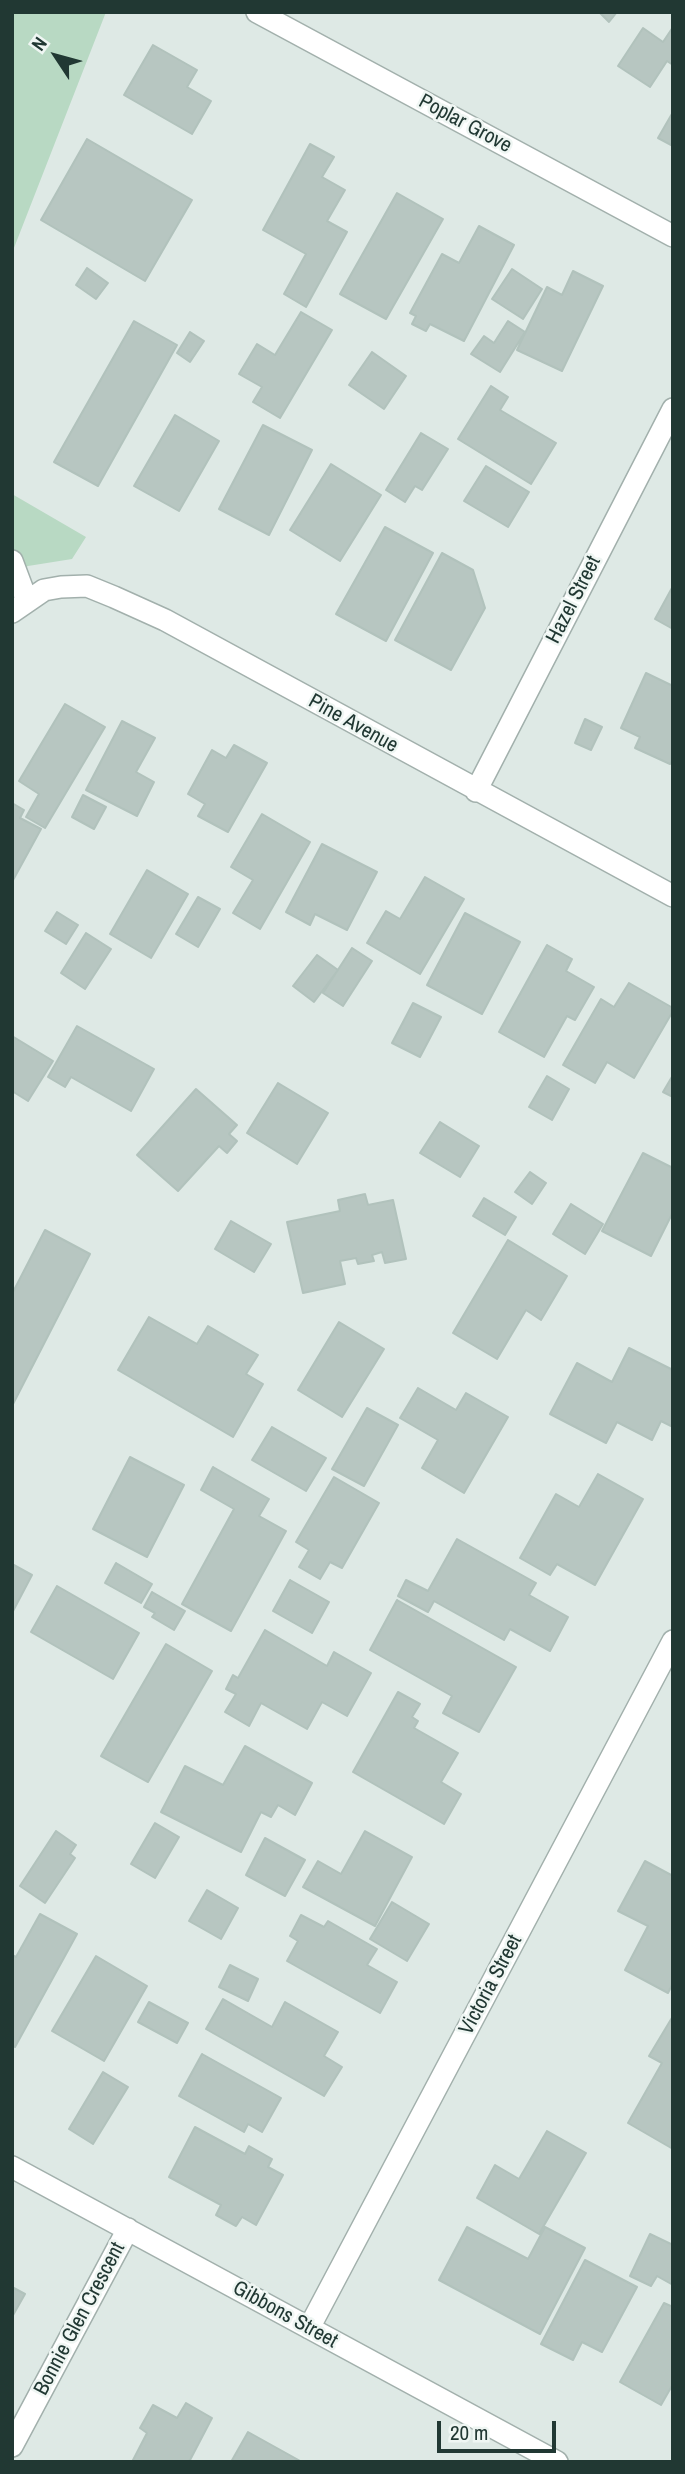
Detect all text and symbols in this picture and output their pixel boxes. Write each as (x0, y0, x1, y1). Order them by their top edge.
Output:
north arrow (21, 21, 91, 91)
text: N (25, 31, 53, 56)
street label: Poplar Grove (414, 89, 516, 159)
street label: Hazel Street (541, 552, 607, 648)
street label: Pine Avenue (304, 689, 402, 759)
street label: Victoria Street (454, 1931, 528, 2039)
street label: Bonnie Glen Crescent (29, 2238, 131, 2400)
street label: Gibbons Street (228, 2276, 342, 2354)
scale bar (440, 2408, 559, 2452)
text: 20 m (450, 2418, 488, 2447)

